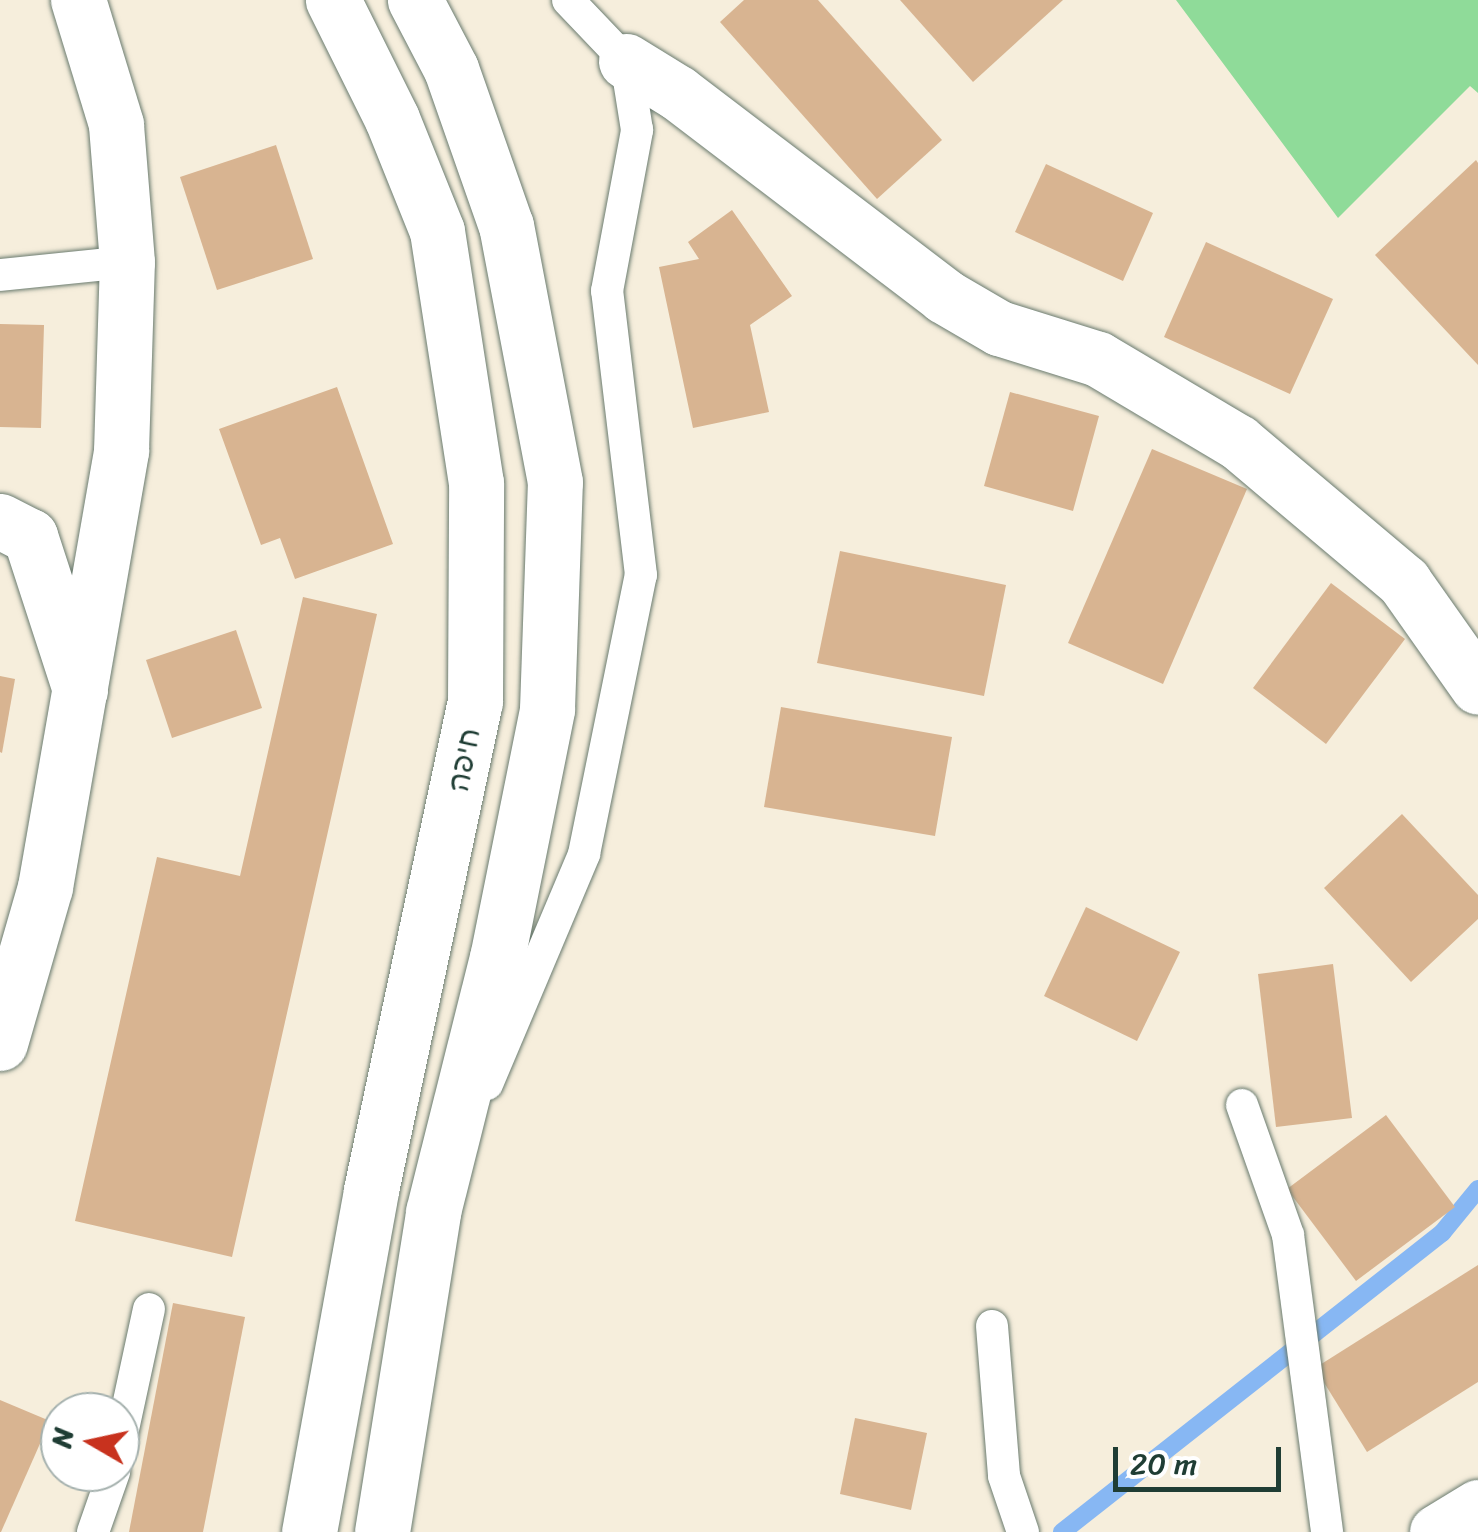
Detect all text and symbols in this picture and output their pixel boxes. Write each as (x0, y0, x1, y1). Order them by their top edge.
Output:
street label: חיפה (440, 725, 488, 795)
north arrow (40, 1392, 140, 1492)
text: N (36, 1424, 88, 1451)
scale bar (1118, 1427, 1286, 1489)
text: 20 m (1130, 1437, 1197, 1491)

